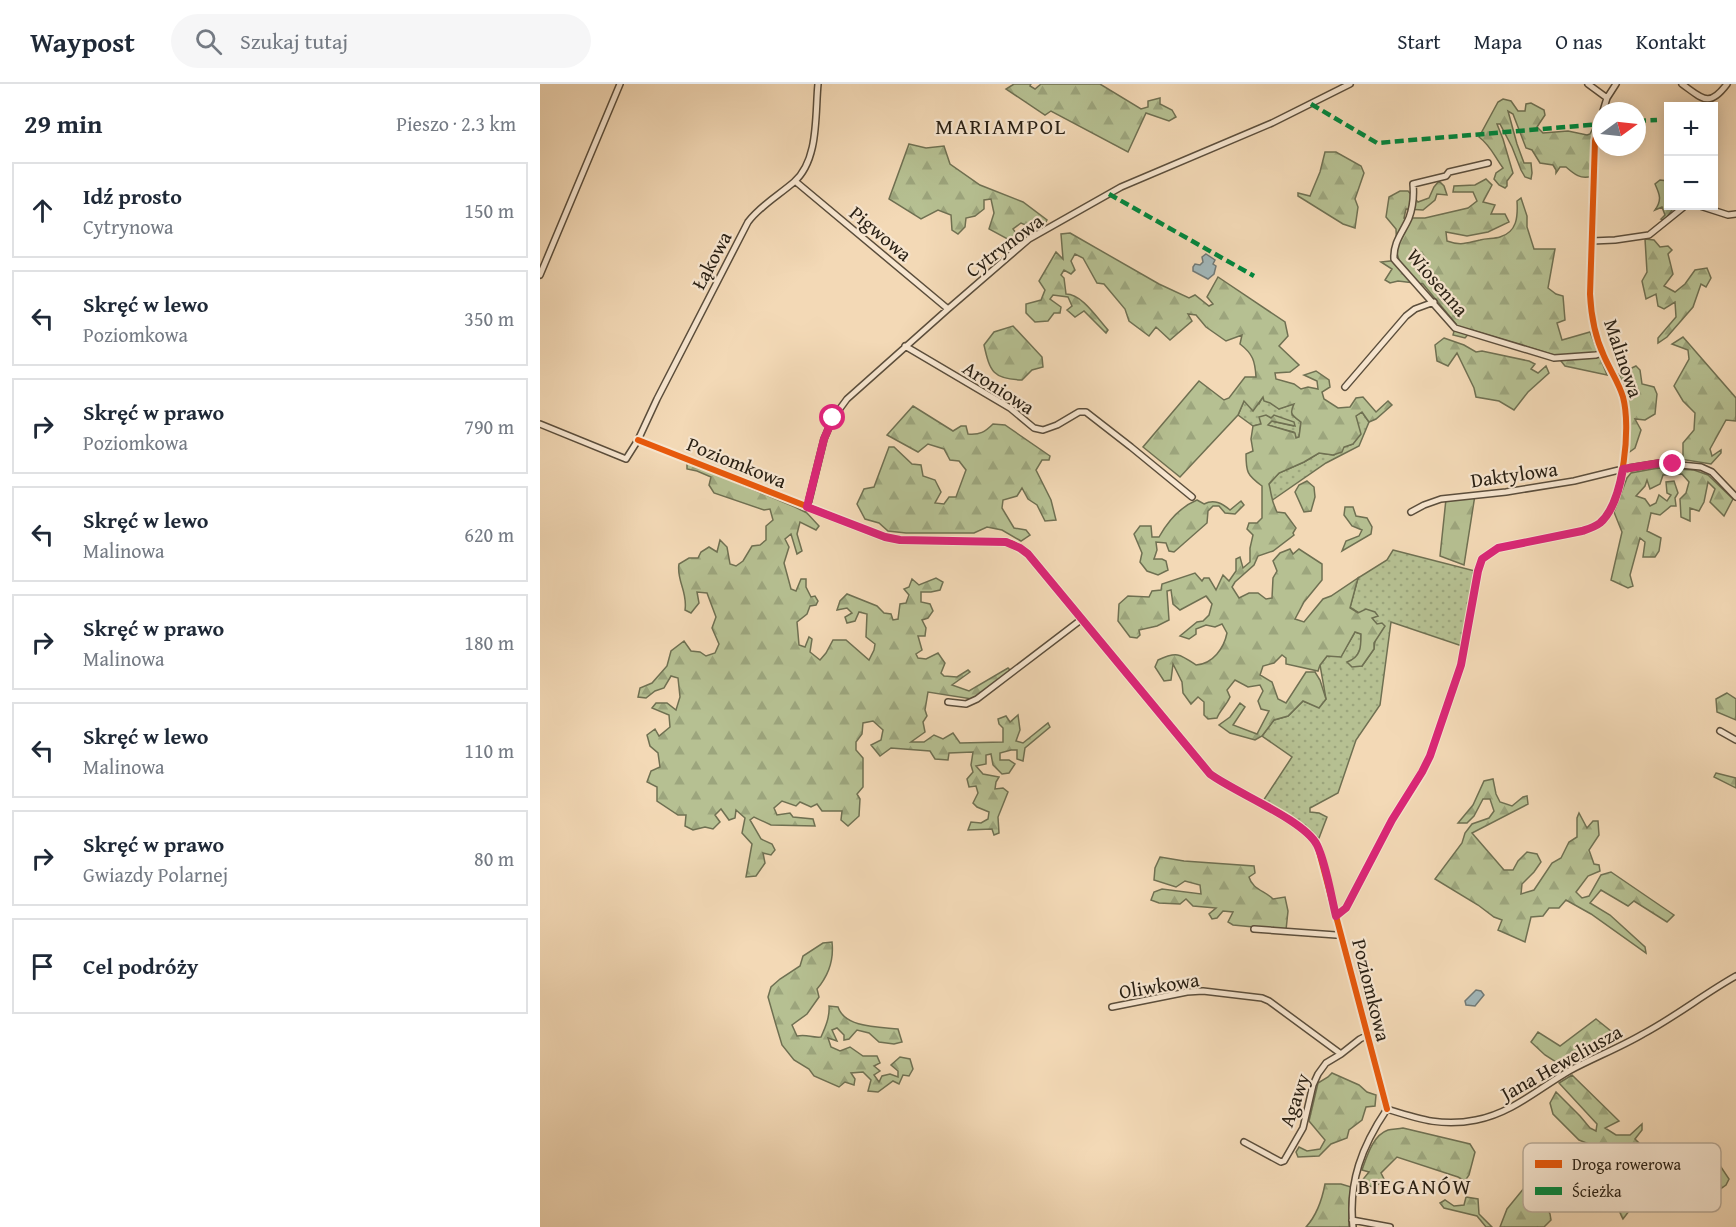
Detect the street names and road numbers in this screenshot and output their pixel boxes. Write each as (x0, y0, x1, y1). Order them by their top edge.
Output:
street label: Pigwowa (844, 198, 919, 268)
street label: Cytrynowa (959, 206, 1049, 284)
street label: Łąkowa (684, 225, 739, 294)
street label: Wiosenna (1400, 242, 1476, 323)
street label: Malinowa (1597, 315, 1651, 402)
street label: Aroniowa (957, 353, 1041, 421)
street label: Poziomkowa (683, 429, 792, 495)
street label: Daktylowa (1469, 453, 1560, 494)
street label: Poziomkowa (1345, 936, 1399, 1045)
street label: Oliwkowa (1117, 964, 1202, 1006)
street label: Jana Heweliusza (1492, 1016, 1627, 1109)
street label: Agawy (1271, 1069, 1317, 1131)

